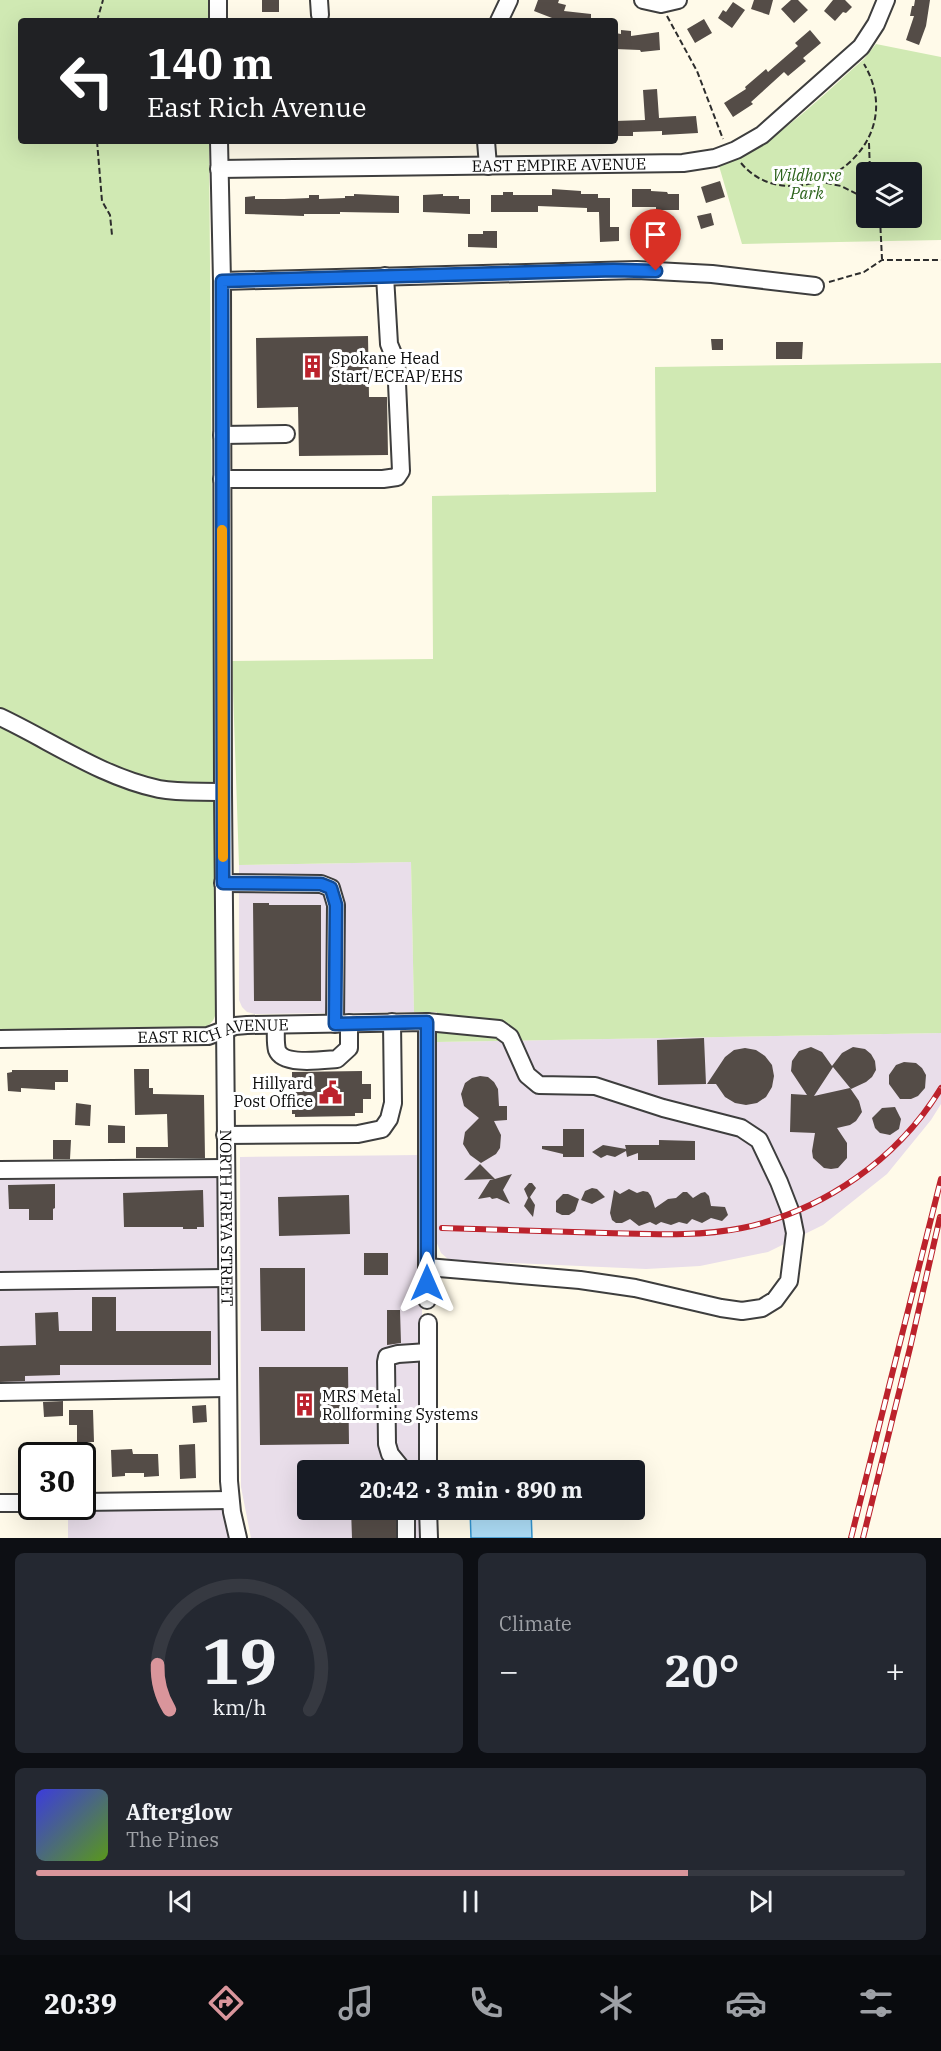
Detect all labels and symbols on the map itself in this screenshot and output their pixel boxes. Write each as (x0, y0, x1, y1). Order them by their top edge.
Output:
street label: EAST EMPIRE AVENUE (471, 153, 646, 176)
park label: Wildhorse Park (773, 165, 842, 203)
pin (630, 209, 681, 271)
place label: Spokane Head Start/ECEAP/EHS (331, 348, 463, 386)
building icon: Spokane Head Start/ECEAP/EHS (300, 354, 326, 380)
street label: EAST RICH AVENUE (137, 1014, 289, 1047)
place label: Hillyard Post Office (234, 1073, 313, 1111)
public building icon: Hillyard Post Office (318, 1079, 344, 1105)
street label: NORTH FREYA STREET (216, 1129, 237, 1307)
position arrow (395, 1251, 459, 1315)
place label: MRS Metal Rollforming Systems (322, 1386, 478, 1424)
building icon: MRS Metal Rollforming Systems (291, 1392, 317, 1418)
speed limit sign: 30 (18, 1442, 96, 1520)

